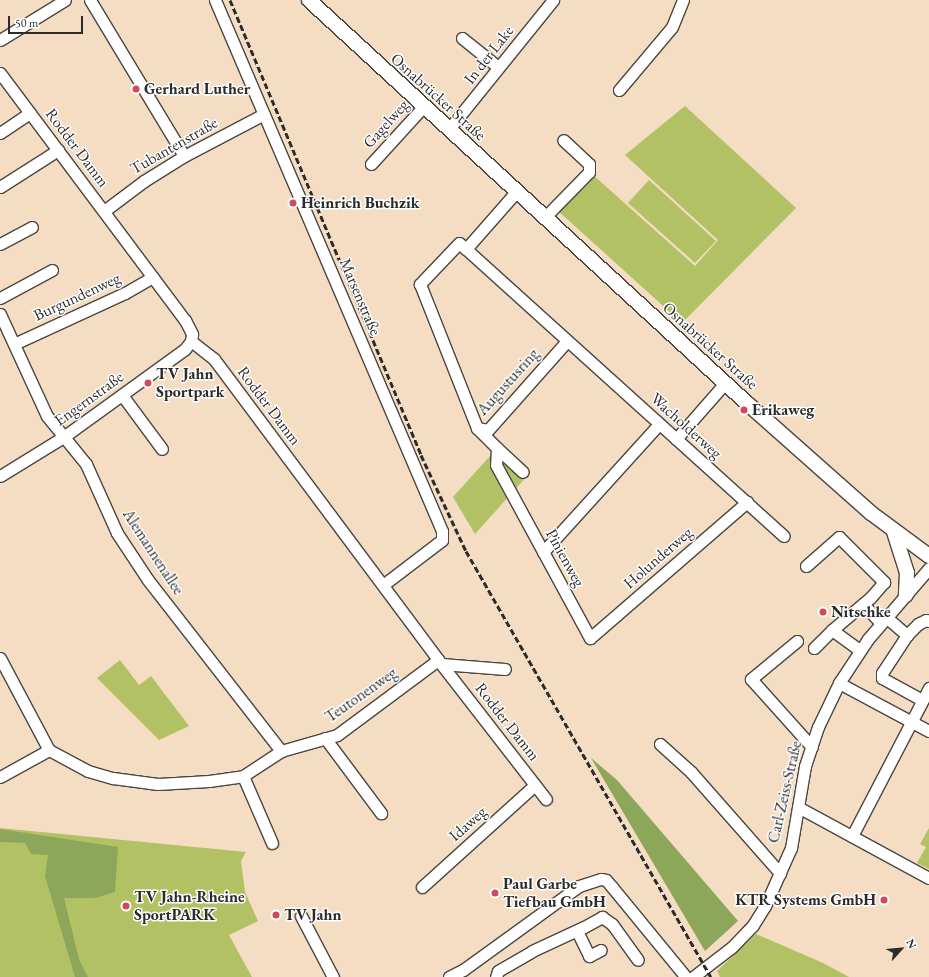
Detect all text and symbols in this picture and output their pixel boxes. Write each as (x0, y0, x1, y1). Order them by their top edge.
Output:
scale bar (10, 8, 85, 34)
text: 50 m (15, 15, 38, 31)
street label: In der Lake (460, 22, 518, 88)
street label: Osnabrücker Straße (386, 49, 490, 145)
place label: Gerhard Luther (144, 79, 250, 99)
marker: Gerhard Luther (131, 84, 141, 94)
street label: Gagelweg (359, 96, 413, 152)
street label: Rodder Damm (41, 105, 113, 191)
street label: Tubantenstraße (127, 113, 221, 179)
place label: Heinrich Buchzik (301, 193, 419, 213)
marker: Heinrich Buchzik (288, 198, 298, 208)
street label: Marsenstraße (335, 256, 385, 338)
street label: Burgundenweg (31, 269, 123, 325)
street label: Osnabrücker Straße (658, 298, 762, 394)
street label: Augustusring (473, 345, 543, 419)
street label: Rodder Damm (233, 363, 305, 449)
place label: TV Jahn Sportpark (156, 364, 225, 402)
street label: Engernstraße (51, 368, 127, 430)
marker: TV Jahn Sportpark (143, 378, 153, 388)
street label: Wacholderweg (646, 389, 726, 463)
place label: Erikaweg (752, 400, 814, 420)
marker: Erikaweg (739, 405, 749, 415)
street label: Alemannenallee (118, 506, 188, 598)
street label: Holunderweg (620, 523, 696, 593)
street label: Pinienweg (541, 526, 589, 590)
place label: Nitschke (831, 602, 891, 622)
marker: Nitschke (818, 607, 828, 617)
street label: Teutonenweg (321, 663, 401, 727)
street label: Rodder Damm (471, 679, 543, 765)
street label: Carl-Zeiss-Straße (764, 739, 806, 845)
street label: Idaweg (445, 802, 491, 846)
place label: Paul Garbe Tiefbau GmbH (503, 874, 606, 912)
place label: TV Jahn-Rheine SportPARK (134, 887, 245, 925)
marker: Paul Garbe Tiefbau GmbH (490, 888, 500, 898)
place label: KTR Systems GmbH (735, 890, 876, 910)
marker: KTR Systems GmbH (879, 895, 889, 905)
marker: TV Jahn-Rheine SportPARK (121, 901, 131, 911)
place label: TV Jahn (284, 905, 342, 925)
marker: TV Jahn (271, 910, 281, 920)
north arrow (881, 929, 921, 969)
text: N (903, 936, 920, 951)

